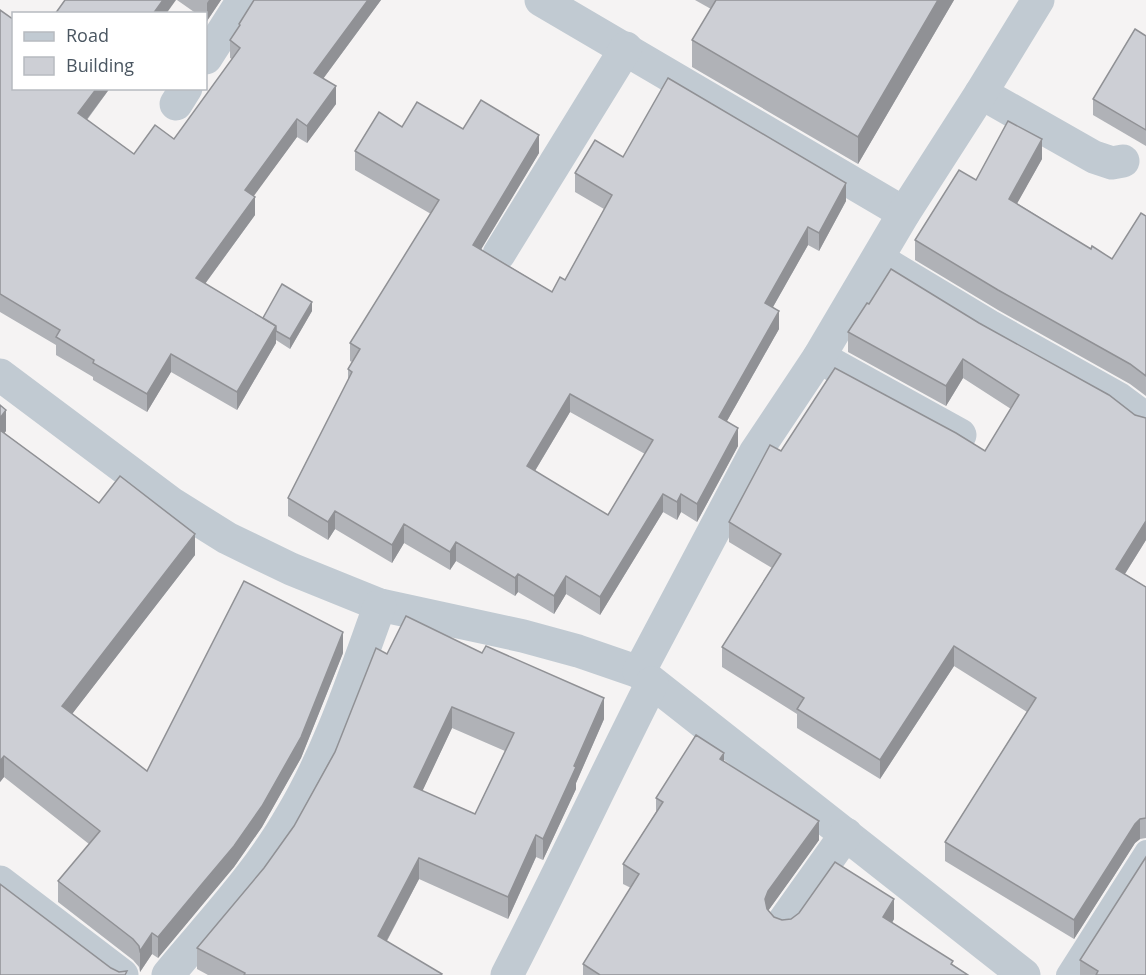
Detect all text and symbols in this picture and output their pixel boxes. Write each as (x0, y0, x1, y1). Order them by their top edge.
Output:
legend (12, 12, 207, 90)
text: Road (66, 23, 109, 47)
text: Building (66, 53, 134, 77)

